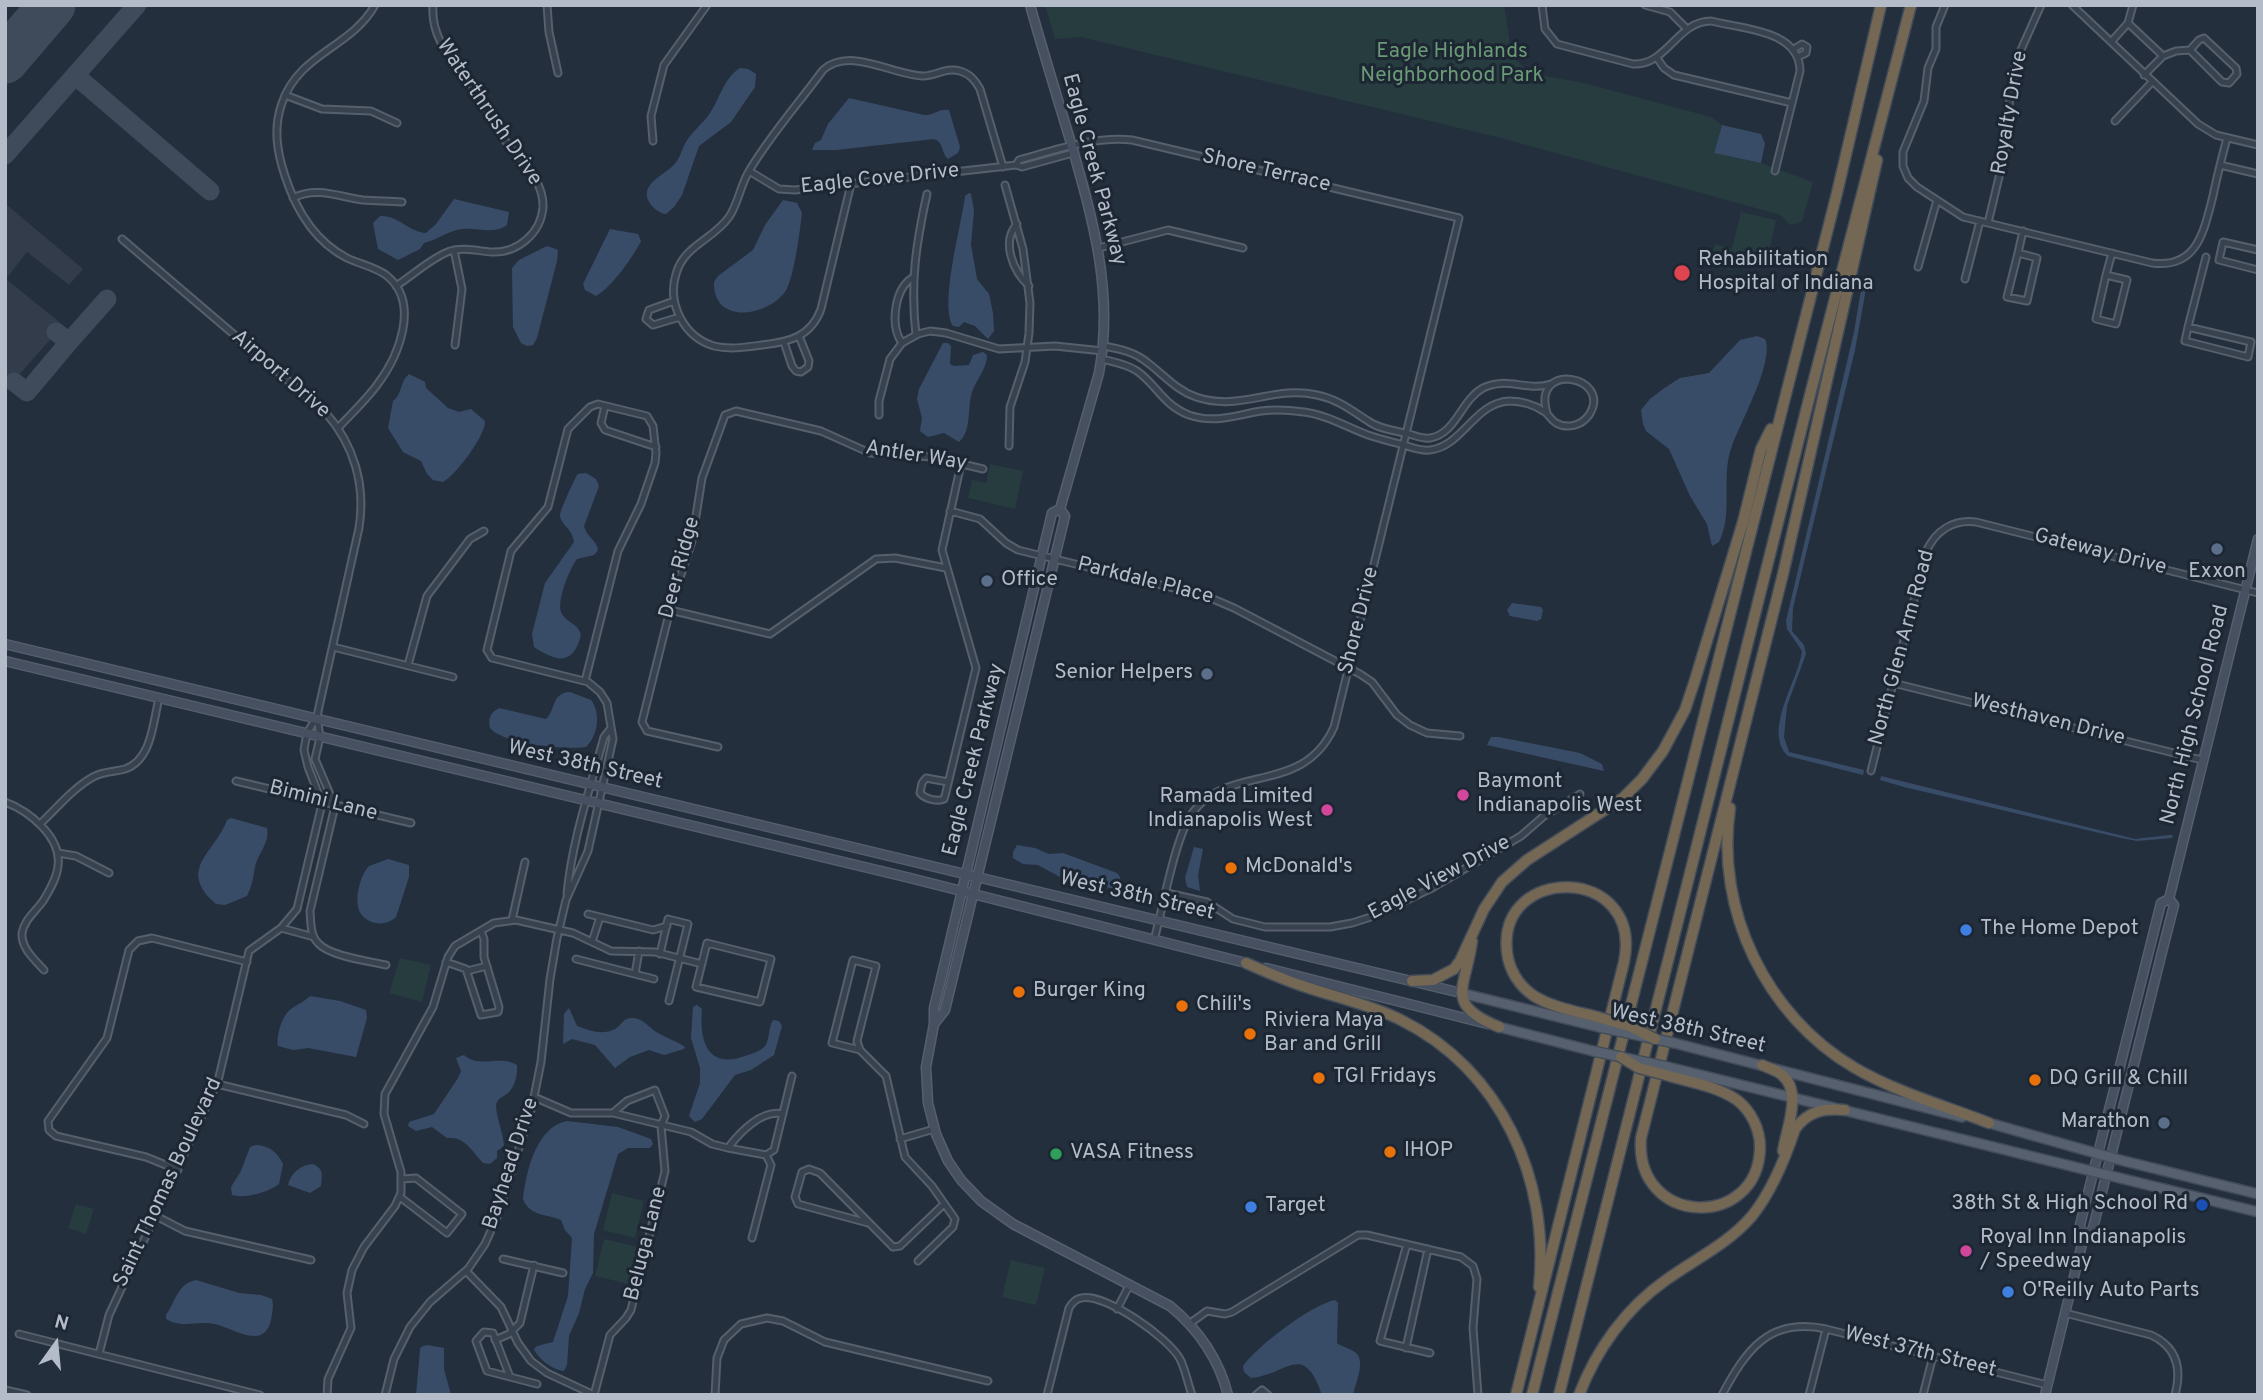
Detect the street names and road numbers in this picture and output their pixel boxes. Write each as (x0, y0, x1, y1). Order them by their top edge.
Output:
street label: Waterthrush Drive (430, 35, 546, 191)
street label: Royalty Drive (1988, 49, 2034, 177)
street label: Eagle Creek Parkway (1055, 71, 1131, 269)
street label: Shore Terrace (1199, 145, 1333, 199)
street label: Eagle Cove Drive (799, 159, 961, 201)
street label: Airport Drive (225, 325, 335, 425)
street label: Antler Way (863, 437, 969, 477)
street label: Deer Ridge (655, 514, 707, 622)
street label: Gateway Drive (2031, 524, 2169, 582)
street label: North Glen Arm Road (1865, 548, 1941, 748)
street label: Parkdale Place (1074, 553, 1216, 611)
street label: Shore Drive (1334, 565, 1386, 677)
street label: North High School Road (2156, 603, 2236, 827)
street label: Eagle Creek Parkway (939, 661, 1011, 859)
street label: Westhaven Drive (1969, 690, 2127, 752)
street label: West 38th Street (505, 736, 665, 796)
street label: Bimini Lane (266, 776, 380, 828)
street label: Eagle View Drive (1365, 831, 1515, 927)
street label: West 38th Street (1057, 867, 1217, 927)
street label: West 38th Street (1608, 1000, 1768, 1060)
street label: Saint Thomas Boulevard (109, 1074, 229, 1292)
street label: Bayhead Drive (479, 1095, 545, 1233)
street label: Beluga Lane (621, 1184, 673, 1304)
street label: West 37th Street (1841, 1322, 1999, 1384)

